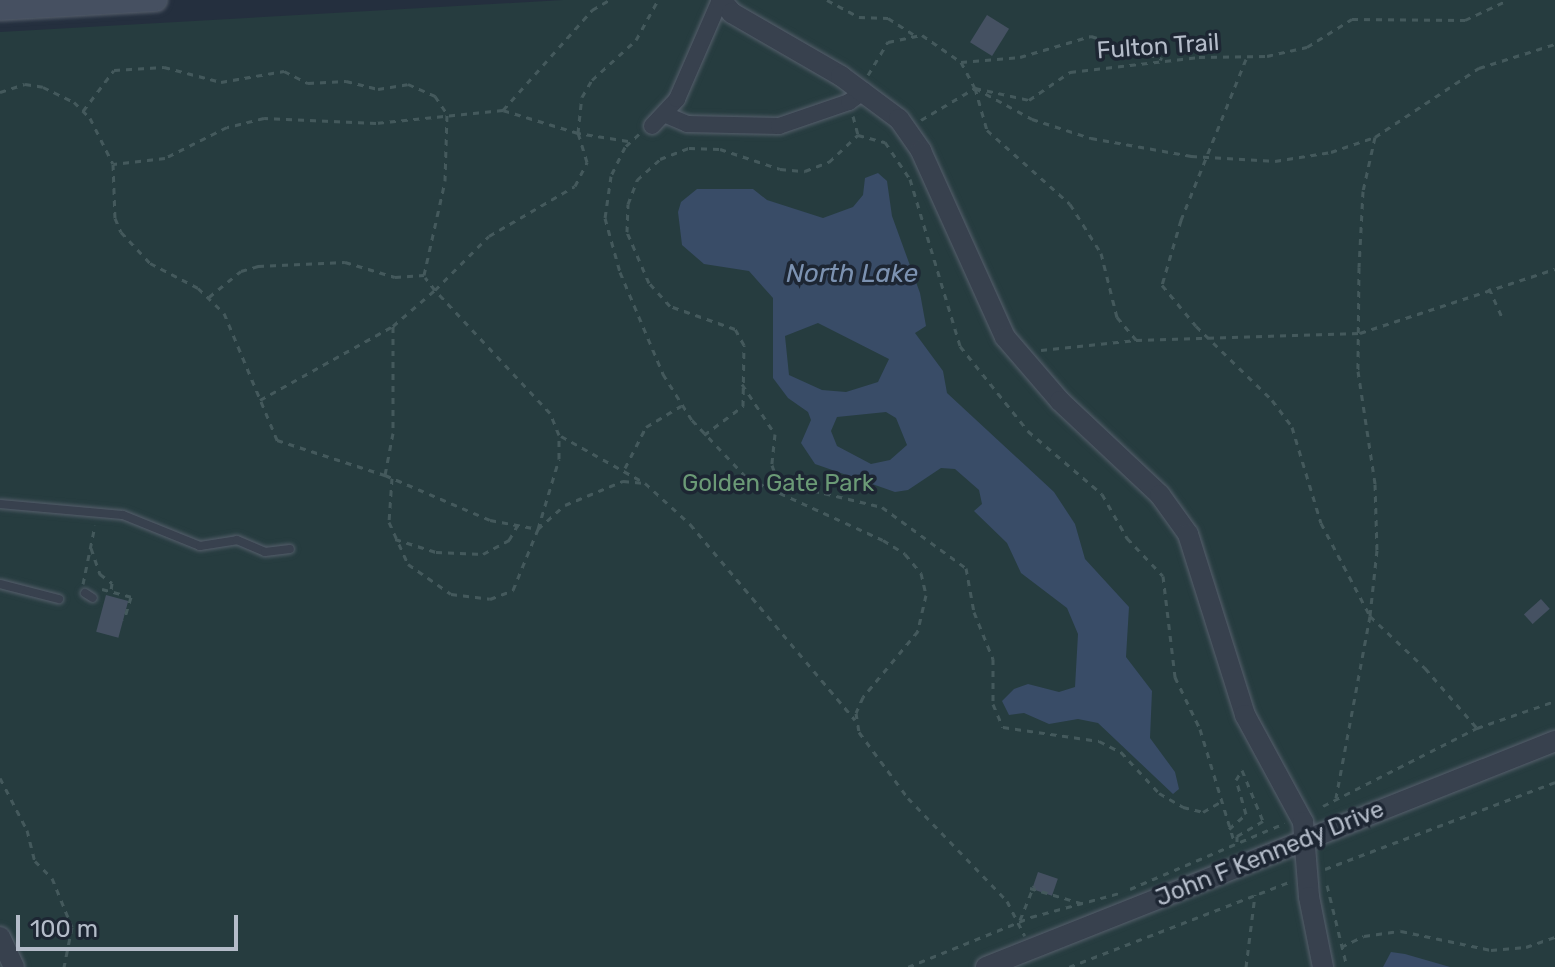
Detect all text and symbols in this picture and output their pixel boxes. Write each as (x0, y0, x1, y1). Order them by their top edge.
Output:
street label: Fulton Trail (1095, 28, 1221, 66)
water label: North Lake (786, 258, 918, 290)
park label: Golden Gate Park (682, 470, 874, 498)
street label: John F Kennedy Drive (1151, 795, 1389, 913)
scale bar (20, 899, 242, 949)
text: 100 m (30, 915, 98, 943)

